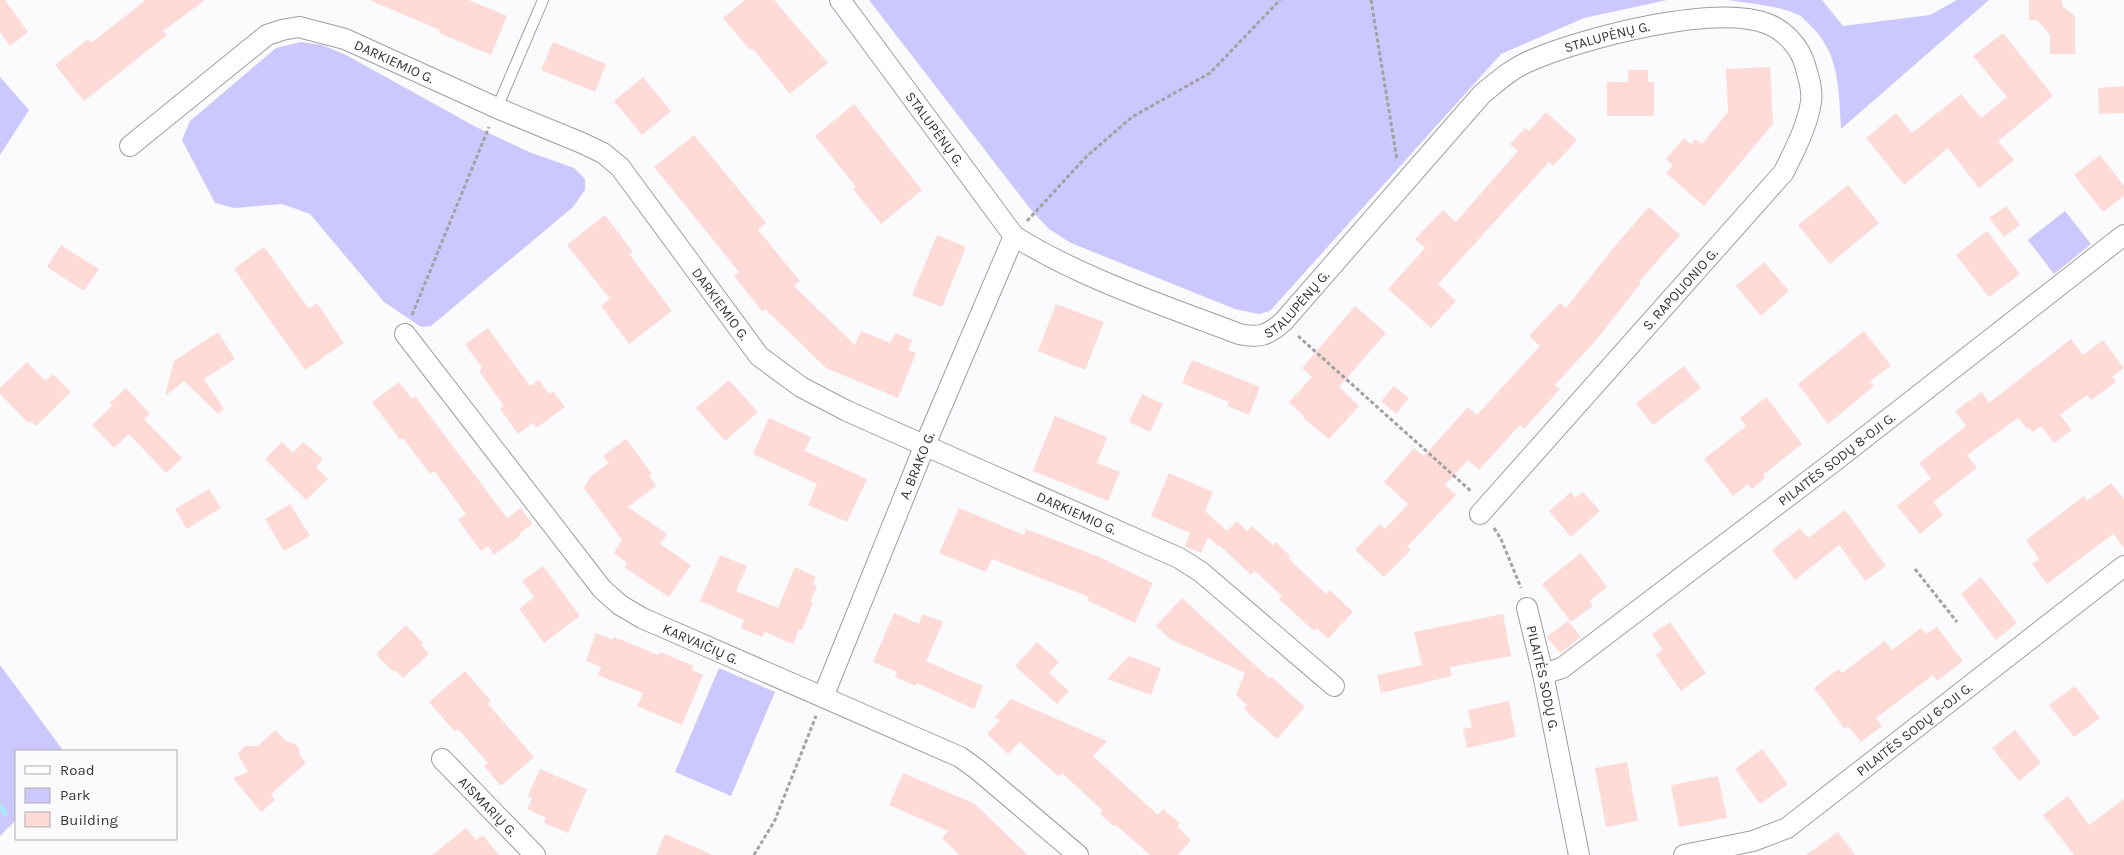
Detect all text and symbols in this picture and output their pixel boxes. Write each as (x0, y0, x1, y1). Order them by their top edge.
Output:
street label: STALUPĖNŲ G. (1562, 18, 1652, 57)
street label: DARKIEMIO G. (351, 36, 437, 87)
street label: STALUPĖNŲ G. (902, 89, 968, 170)
street label: S. RAPOLIONIO G. (1639, 244, 1722, 334)
street label: DARKIEMIO G. (688, 265, 753, 344)
street label: STALUPĖNŲ G. (1261, 267, 1333, 342)
street label: PILAITĖS SODŲ 8-OJI G. (1775, 409, 1899, 510)
street label: A. BRAKO G. (896, 429, 939, 502)
street label: DARKIEMIO G. (1034, 488, 1120, 539)
street label: KARVAIČIŲ G. (660, 620, 742, 668)
street label: PILAITĖS SODŲ G. (1523, 624, 1562, 733)
street label: PILAITĖS SODŲ 6-OJI G. (1853, 679, 1976, 780)
legend (15, 750, 178, 840)
text: Road (60, 761, 95, 779)
street label: AISMARIŲ G. (455, 773, 521, 841)
text: Park (60, 786, 90, 804)
text: Building (60, 811, 118, 829)

